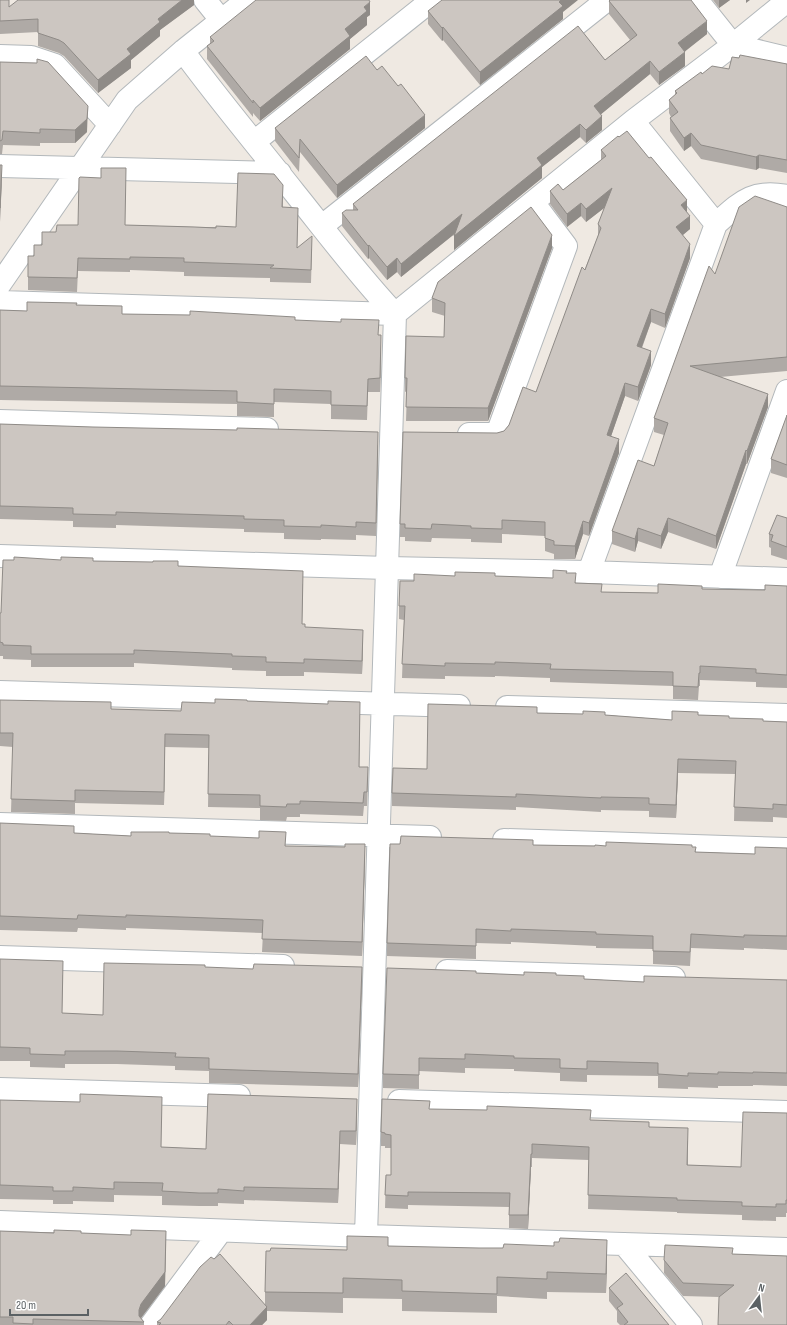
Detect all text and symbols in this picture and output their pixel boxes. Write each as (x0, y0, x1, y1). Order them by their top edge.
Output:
north arrow (739, 1277, 779, 1317)
text: N (757, 1281, 766, 1295)
scale bar (10, 1291, 88, 1317)
text: 20 m (16, 1298, 36, 1313)

